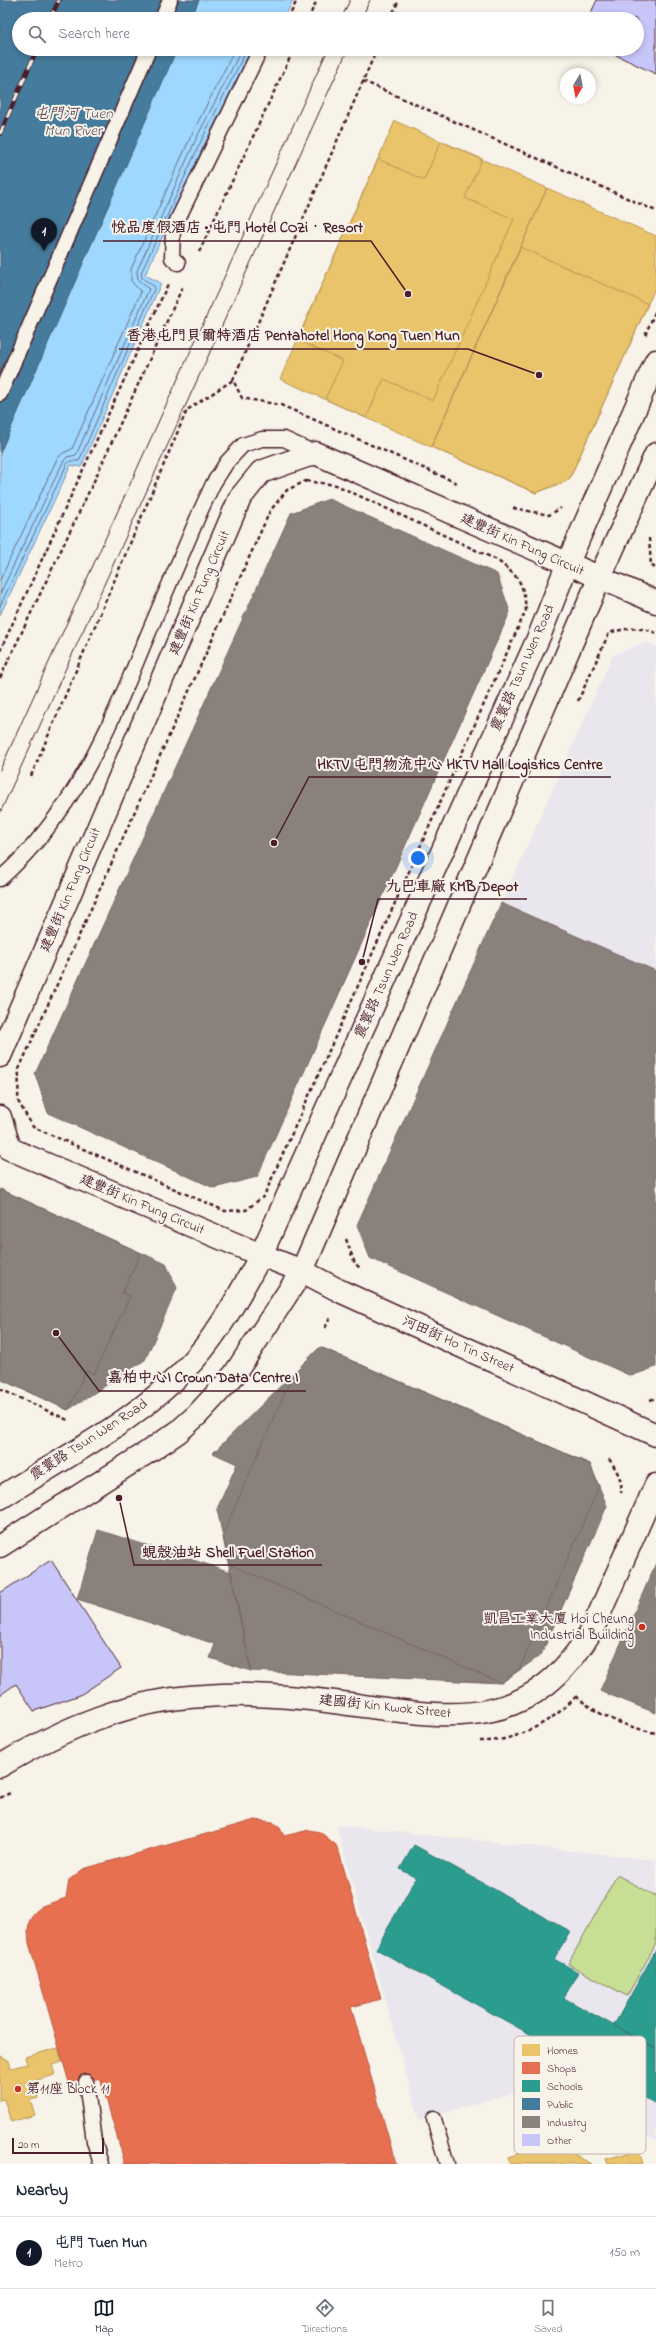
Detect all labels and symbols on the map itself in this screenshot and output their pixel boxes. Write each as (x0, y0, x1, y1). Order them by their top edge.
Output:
north arrow (560, 68, 596, 104)
water label: 屯門河 Tuen Mun River (33, 103, 113, 142)
callout: 悦品度假酒店 ∙ 屯門 Hotel COZi‧Resort (103, 214, 371, 241)
text: 悦品度假酒店 ∙ 屯門 Hotel COZi‧Resort (111, 217, 364, 239)
pin: 1 (31, 218, 57, 251)
callout: 香港屯門貝爾特酒店 Pentahotel Hong Kong Tuen Mun (119, 322, 468, 349)
text: 香港屯門貝爾特酒店 Pentahotel Hong Kong Tuen Mun (126, 325, 460, 349)
street label: 建豐街 Kin Fung Circuit (456, 508, 588, 583)
street label: 建豐街 Kin Fung Circuit (164, 527, 237, 659)
street label: 震寰路 Tsun Wen Road (486, 601, 560, 735)
callout: HKTV 屯門物流中心 HKTV Mall Logistics Centre (309, 750, 611, 777)
text: HKTV 屯門物流中心 HKTV Mall Logistics Centre (317, 754, 604, 778)
street label: 建豐街 Kin Fung Circuit (35, 824, 108, 956)
your location (408, 848, 428, 868)
callout: 九巴車廠 KMB Depot (378, 872, 527, 899)
text: 九巴車廠 KMB Depot (386, 876, 519, 898)
street label: 震寰路 Tsun Wen Road (350, 908, 424, 1042)
street label: 建豐街 Kin Fung Circuit (76, 1169, 208, 1242)
street label: 河田街 Ho Tin Street (399, 1311, 518, 1379)
callout: 嘉柏中心I Crown Data Centre I (99, 1364, 306, 1391)
text: 嘉柏中心I Crown Data Centre I (108, 1367, 299, 1389)
street label: 震寰路 Tsun Wen Road (26, 1394, 152, 1486)
callout: 蜆殼油站 Shell Fuel Station (134, 1538, 322, 1565)
text: 蜆殼油站 Shell Fuel Station (142, 1542, 315, 1564)
place label: 凱昌工業大廈 Hoi Cheung Industrial Building (483, 1609, 634, 1647)
marker: 凱昌工業大廈 Hoi Cheung Industrial Building (637, 1622, 647, 1632)
street label: 建國街 Kin Kwok Street (318, 1690, 452, 1724)
legend (514, 2036, 646, 2154)
text: Homes (547, 2043, 579, 2059)
text: Shops (547, 2061, 577, 2077)
place label: 第11座 Block 11 (26, 2079, 110, 2100)
text: Schools (547, 2079, 583, 2095)
marker: 第11座 Block 11 (13, 2084, 23, 2094)
text: Public (547, 2097, 573, 2113)
text: Industry (547, 2115, 586, 2132)
text: Other (547, 2133, 572, 2149)
scale bar (12, 2136, 104, 2155)

